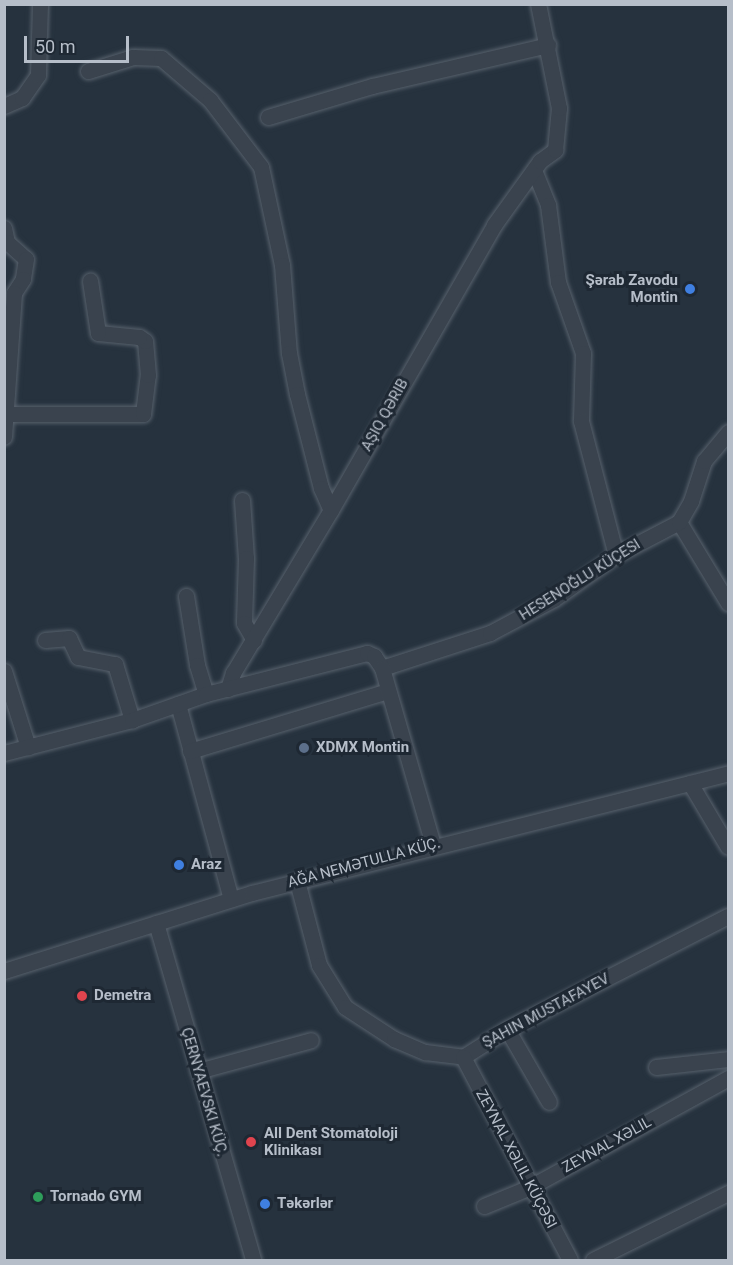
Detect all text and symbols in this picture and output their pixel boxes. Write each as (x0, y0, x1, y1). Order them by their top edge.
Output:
scale bar (27, 24, 132, 62)
text: 50 m (35, 36, 75, 57)
place label: Şərab Zavodu Montin (586, 271, 678, 306)
marker: Şərab Zavodu Montin (683, 282, 697, 296)
street label: AŞIQ QƏRIB (358, 376, 412, 454)
street label: HESENOĞLU KÜÇESI (516, 535, 644, 625)
place label: XDMX Montin (316, 739, 409, 757)
marker: XDMX Montin (297, 741, 311, 755)
street label: AĞA NEMƏTULLA KÜÇ. (286, 834, 442, 892)
place label: Araz (191, 856, 222, 874)
marker: Araz (172, 858, 186, 872)
street label: ŞAHIN MUSTAFAYEV (480, 970, 612, 1052)
place label: Demetra (94, 987, 151, 1005)
marker: Demetra (75, 989, 89, 1003)
street label: ÇERNYAEVSKI KÜÇ. (177, 1026, 231, 1158)
street label: ZEYNAL XƏLIL KÜÇƏSI (472, 1086, 560, 1232)
street label: ZEYNAL XƏLIL (559, 1113, 655, 1177)
place label: All Dent Stomatoloji Klinikası (264, 1124, 398, 1159)
marker: All Dent Stomatoloji Klinikası (242, 1133, 260, 1151)
place label: Tornado GYM (50, 1188, 142, 1206)
marker: Tornado GYM (31, 1190, 45, 1204)
place label: Təkərlər (277, 1195, 333, 1213)
marker: Təkərlər (258, 1197, 272, 1211)

